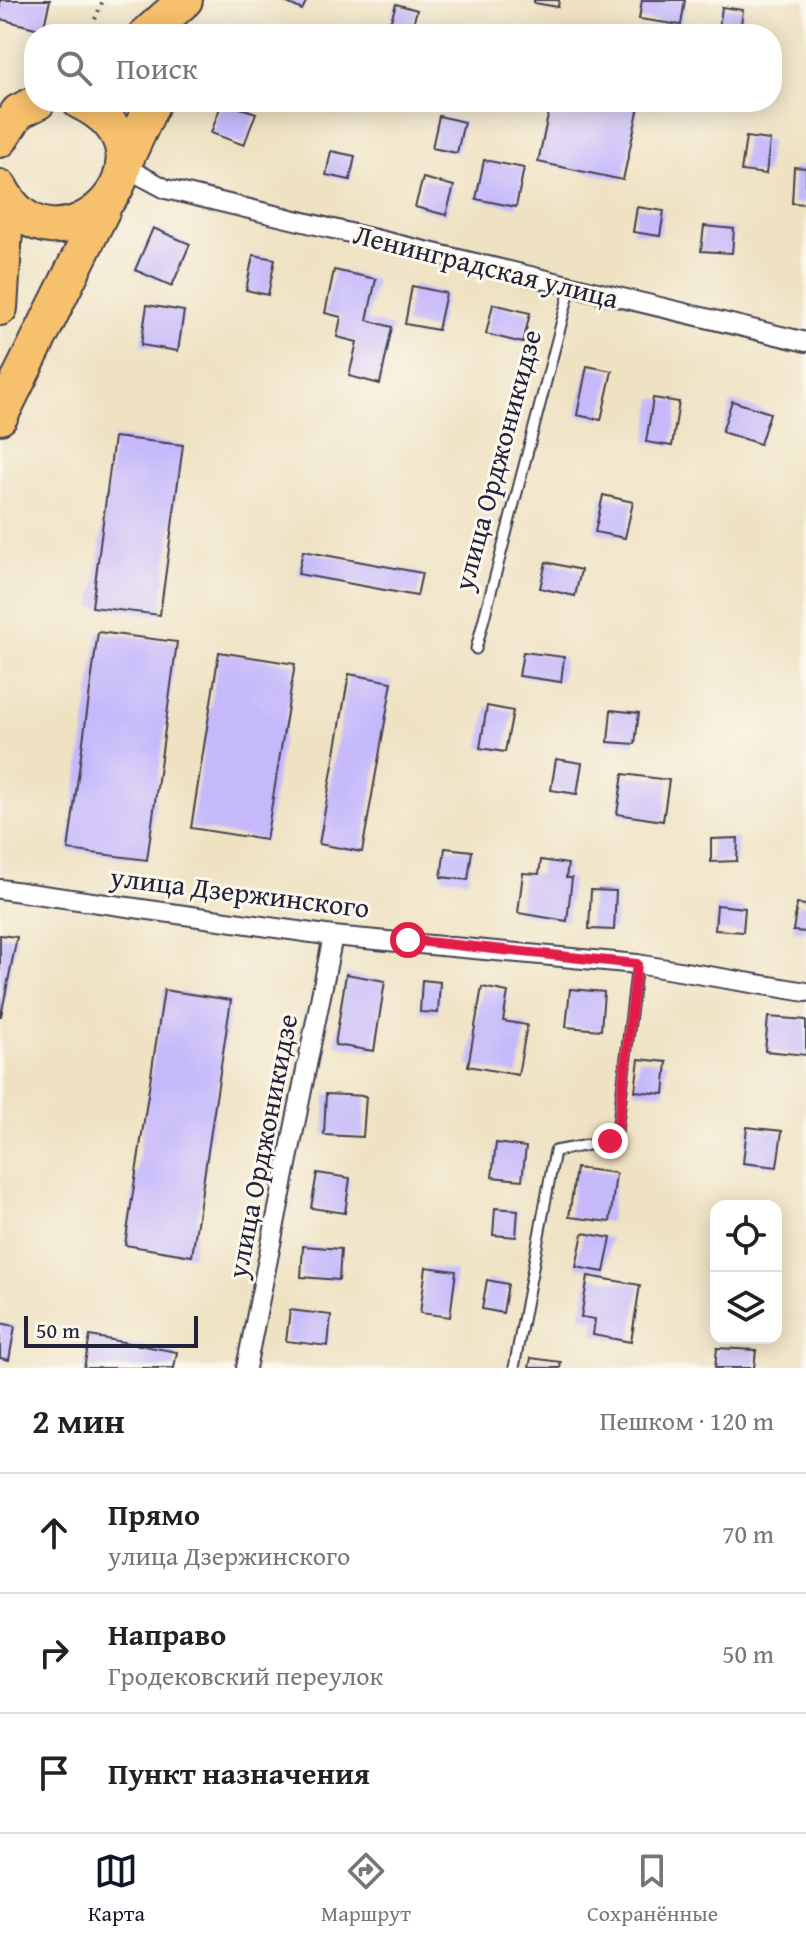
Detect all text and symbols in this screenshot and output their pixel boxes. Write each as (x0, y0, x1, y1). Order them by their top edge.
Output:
search box (24, 24, 782, 112)
icon: search (52, 46, 96, 90)
text: Поиск (116, 46, 198, 90)
street label: Ленинградская улица (349, 213, 624, 318)
street label: улица Орджоникидзе (442, 325, 551, 596)
street label: улица Дзержинского (107, 855, 372, 928)
route start (390, 922, 426, 958)
street label: улица Орджоникидзе (216, 1010, 307, 1283)
route end (592, 1123, 628, 1159)
map controls (710, 1200, 782, 1344)
button: locate (710, 1200, 782, 1272)
button: layers (710, 1272, 782, 1344)
scale bar (24, 1312, 198, 1348)
text: 50 m (36, 1314, 80, 1346)
text: 2 мин (32, 1396, 125, 1445)
text: Пешком · 120 m (600, 1401, 774, 1440)
text: Прямо (108, 1492, 200, 1536)
icon: ahead (32, 1511, 76, 1555)
text: 70 m (722, 1514, 774, 1553)
text: улица Дзержинского (108, 1536, 350, 1575)
text: Направо (108, 1612, 226, 1656)
icon: right (32, 1631, 76, 1675)
text: 50 m (722, 1634, 774, 1673)
text: Гродековский переулок (108, 1656, 383, 1695)
icon: arrive (32, 1751, 76, 1795)
text: Пункт назначения (108, 1751, 370, 1795)
tab: Карта (88, 1849, 145, 1929)
tab: Маршрут (321, 1849, 411, 1929)
tab: Сохранённые (587, 1849, 718, 1929)

